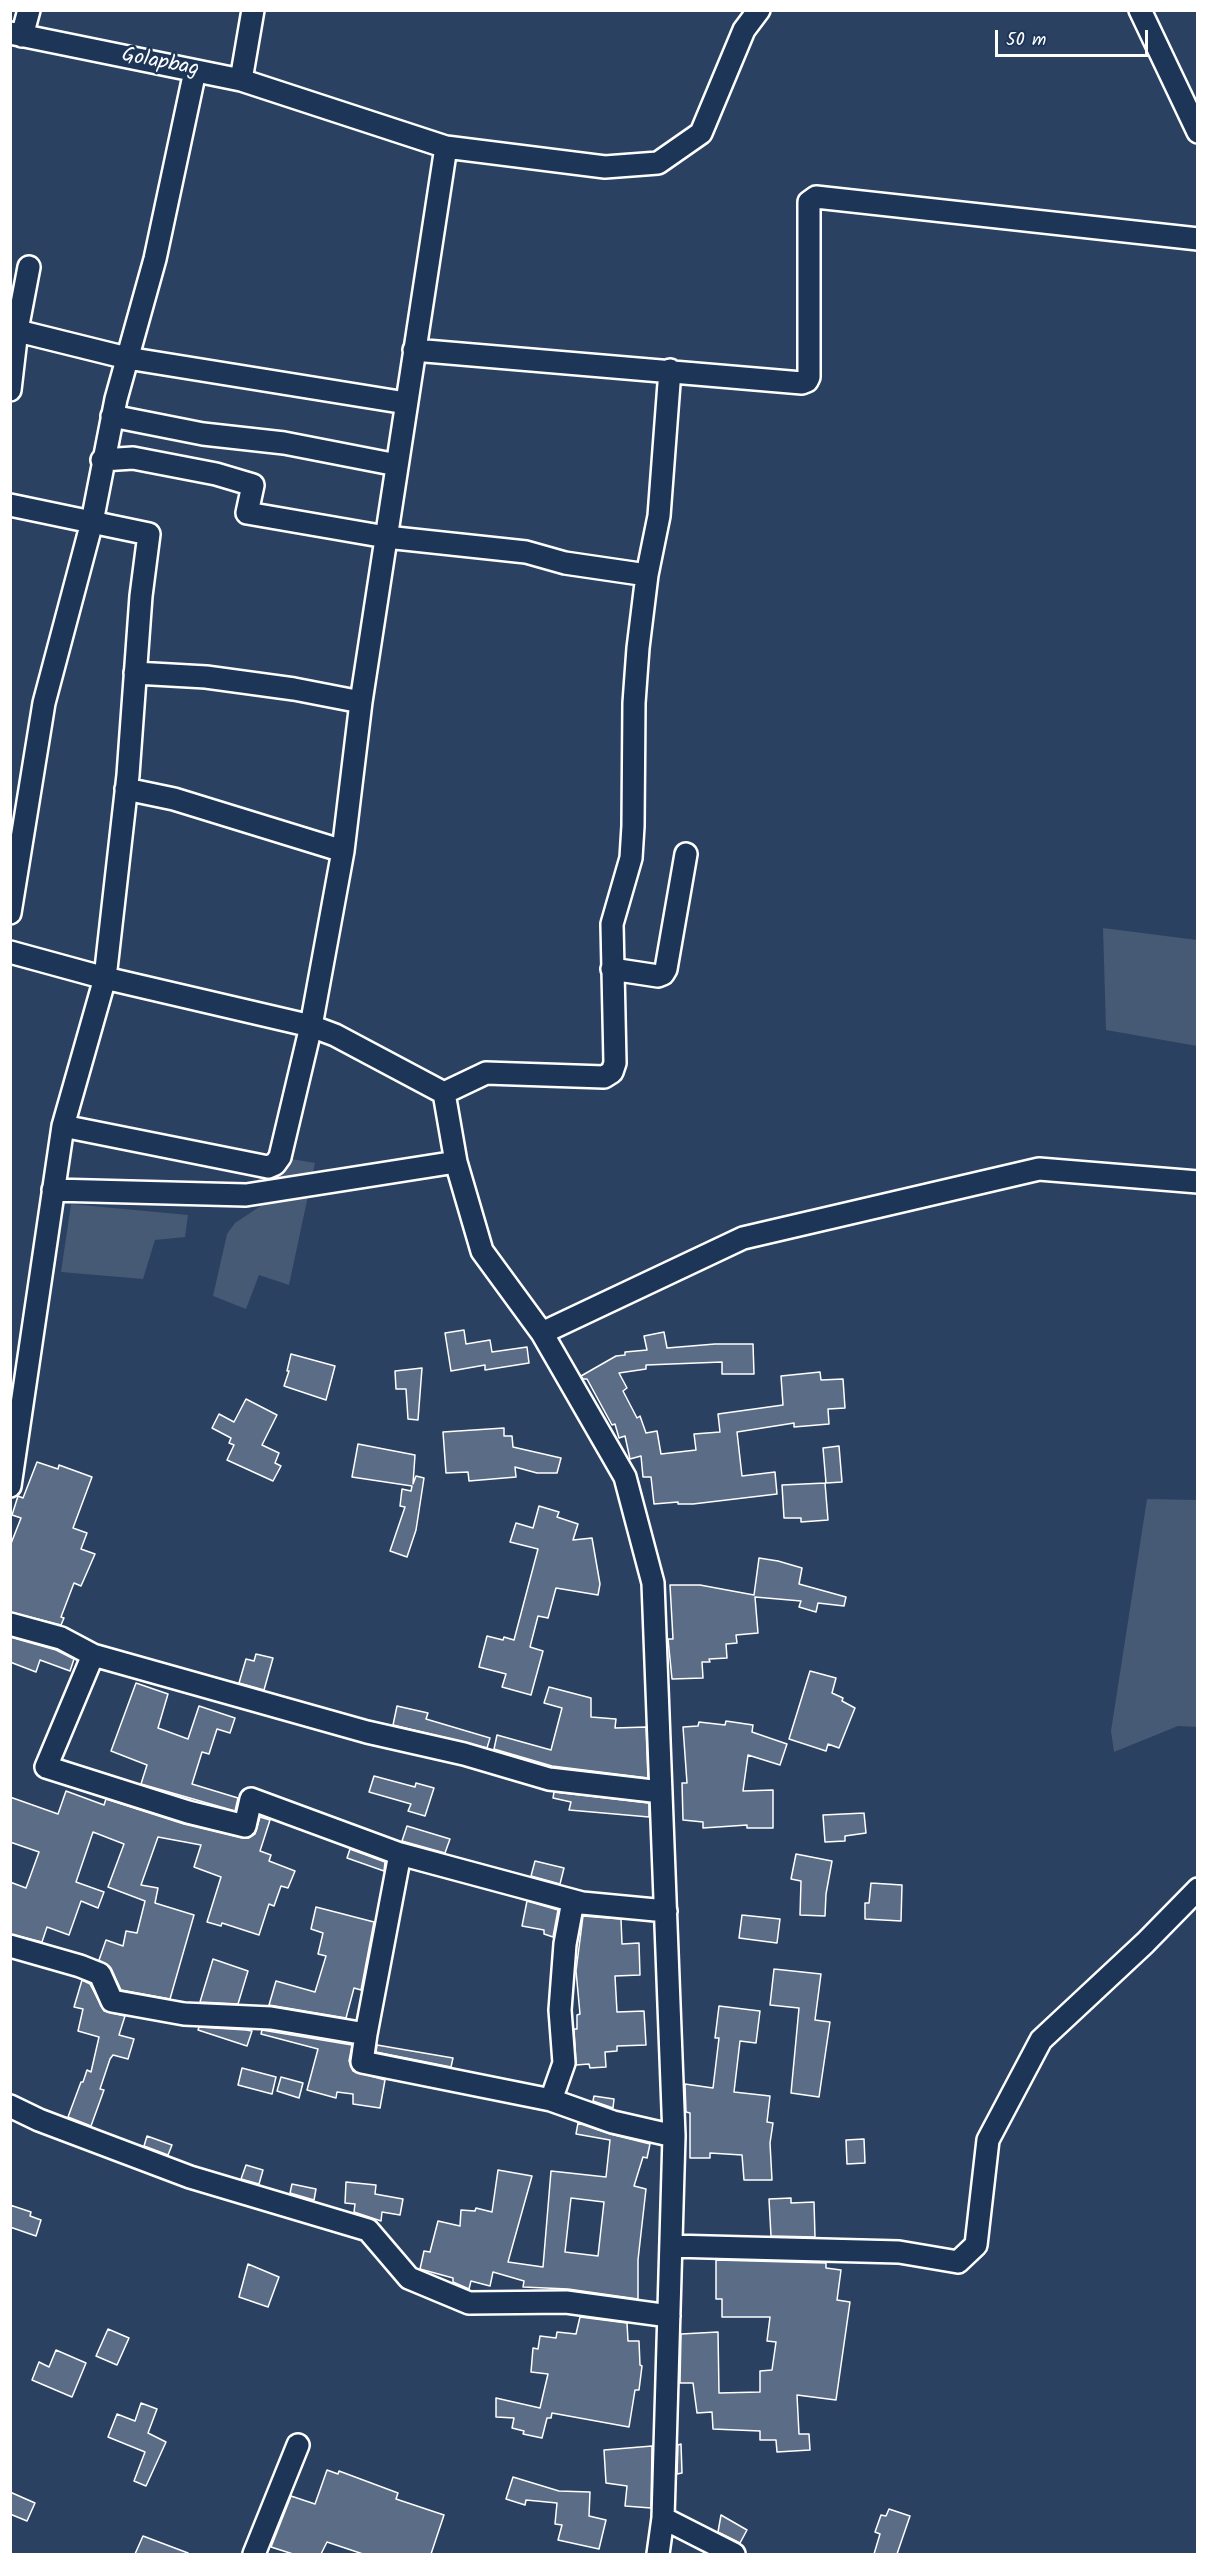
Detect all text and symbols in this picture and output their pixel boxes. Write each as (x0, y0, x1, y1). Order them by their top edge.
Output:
scale bar (998, 18, 1151, 56)
text: 50 m (1006, 26, 1046, 55)
street label: Golapbag (119, 44, 201, 84)

